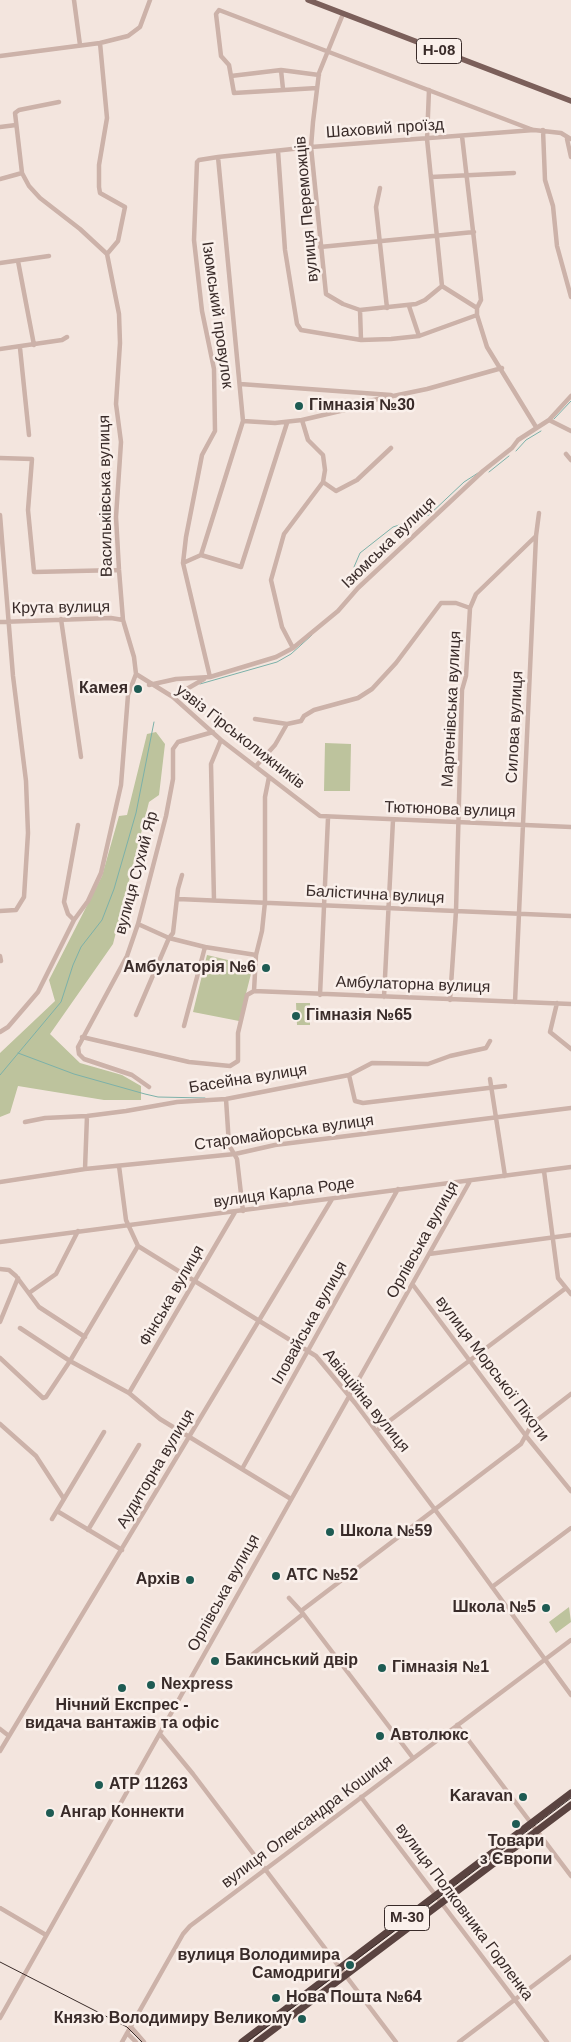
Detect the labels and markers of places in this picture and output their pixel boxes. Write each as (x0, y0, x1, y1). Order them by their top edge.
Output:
place label: Гімназія №30 (309, 396, 415, 416)
marker: Гімназія №30 (293, 400, 305, 412)
place label: Камея (79, 679, 128, 699)
marker: Камея (132, 683, 144, 695)
place label: Амбулаторія №6 (123, 958, 256, 978)
marker: Амбулаторія №6 (260, 962, 272, 974)
place label: Гімназія №65 (306, 1006, 412, 1026)
marker: Гімназія №65 (290, 1010, 302, 1022)
place label: Школа №59 (340, 1522, 432, 1542)
marker: Школа №59 (324, 1526, 336, 1538)
place label: АТС №52 (286, 1566, 358, 1586)
place label: Архів (136, 1570, 180, 1590)
marker: АТС №52 (270, 1570, 282, 1582)
marker: Архів (184, 1574, 196, 1586)
place label: Школа №5 (453, 1598, 536, 1618)
marker: Школа №5 (540, 1602, 552, 1614)
place label: Бакинський двір (225, 1651, 358, 1671)
marker: Бакинський двір (209, 1655, 221, 1667)
place label: Гімназія №1 (392, 1658, 489, 1678)
marker: Гімназія №1 (376, 1662, 388, 1674)
place label: Nexpress (161, 1675, 233, 1695)
marker: Nexpress (145, 1679, 157, 1691)
marker: Нічний Експрес - видача вантажів та офіс (116, 1682, 128, 1694)
place label: Нічний Експрес - видача вантажів та офіс (25, 1696, 219, 1734)
place label: Автолюкс (390, 1726, 469, 1746)
marker: Автолюкс (374, 1730, 386, 1742)
place label: ATP 11263 (109, 1775, 188, 1795)
marker: ATP 11263 (93, 1779, 105, 1791)
place label: Karavan (450, 1787, 513, 1807)
marker: Karavan (517, 1791, 529, 1803)
place label: Ангар Коннекти (60, 1803, 184, 1823)
marker: Ангар Коннекти (44, 1807, 56, 1819)
marker: Товари з Європи (510, 1818, 522, 1830)
place label: Товари з Європи (480, 1832, 552, 1870)
place label: вулиця Володимира Самодриги (177, 1946, 340, 1984)
marker: вулиця Володимира Самодриги (344, 1959, 356, 1971)
place label: Нова Пошта №64 (286, 1988, 422, 2008)
marker: Нова Пошта №64 (270, 1992, 282, 2004)
place label: Князю Володимиру Великому (54, 2009, 292, 2029)
marker: Князю Володимиру Великому (296, 2013, 308, 2025)

